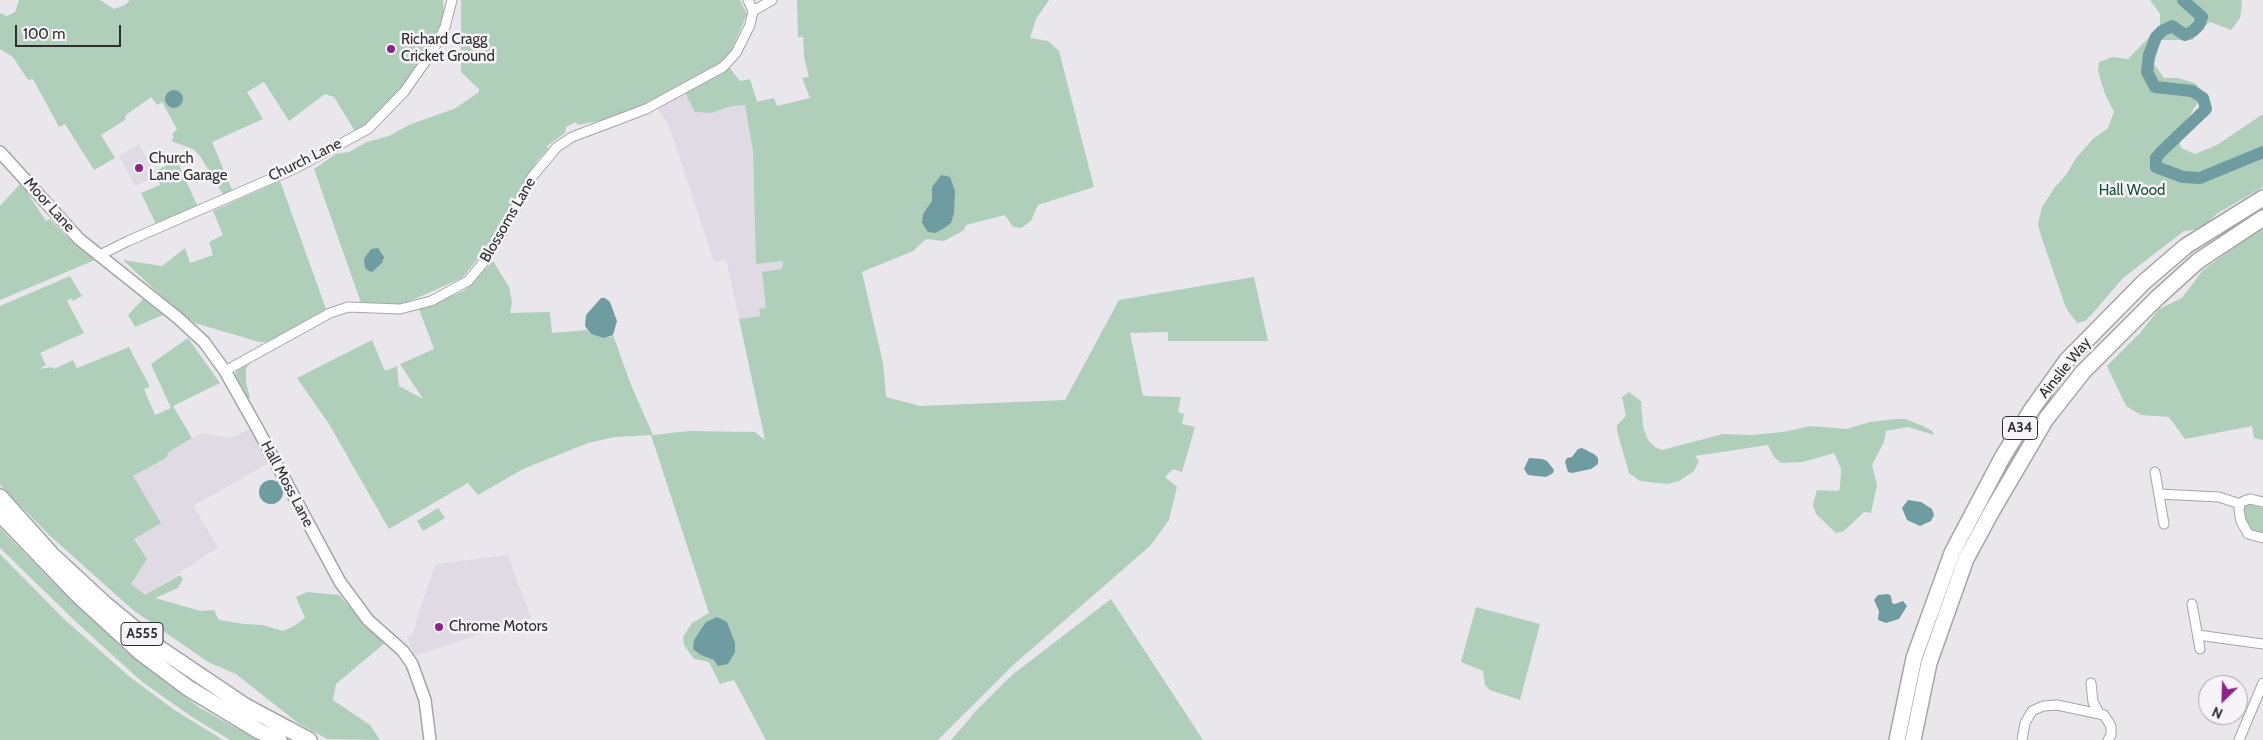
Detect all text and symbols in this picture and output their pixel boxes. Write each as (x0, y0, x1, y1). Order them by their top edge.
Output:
scale bar (18, 15, 124, 47)
text: 100 m (23, 25, 65, 43)
place label: Richard Cragg Cricket Ground (401, 31, 495, 66)
marker: Richard Cragg Cricket Ground (385, 43, 397, 55)
street label: Church Lane (266, 135, 344, 185)
place label: Church Lane Garage (149, 150, 227, 185)
marker: Church Lane Garage (133, 162, 145, 174)
street label: Moor Lane (20, 174, 78, 236)
street label: Blossoms Lane (477, 174, 539, 266)
park label: Hall Wood (2099, 182, 2165, 200)
street label: Ainslie Way (2035, 334, 2095, 402)
road number: A34 (2002, 416, 2038, 439)
street label: Hall Moss Lane (257, 438, 317, 530)
place label: Chrome Motors (449, 618, 548, 636)
marker: Chrome Motors (433, 621, 445, 633)
road number: A555 (121, 622, 163, 646)
north arrow (2198, 675, 2248, 725)
text: N (2209, 703, 2225, 723)

